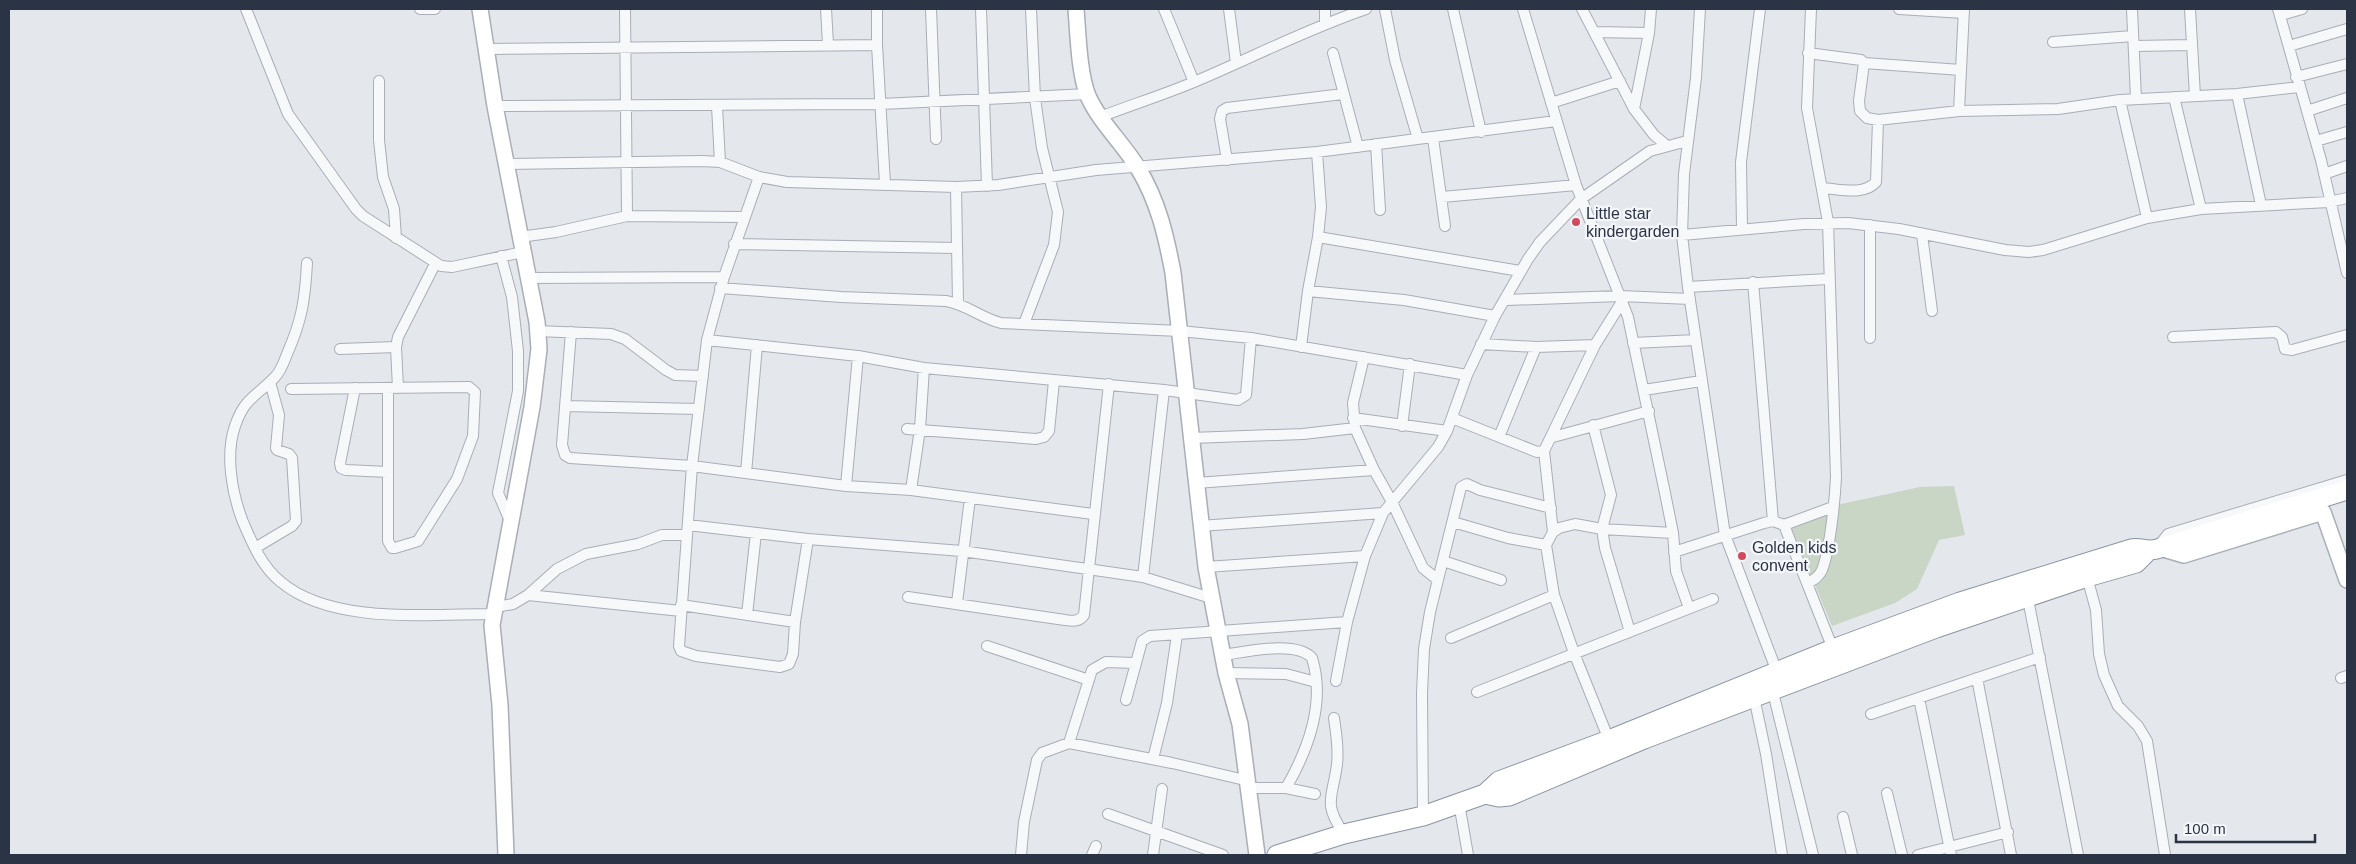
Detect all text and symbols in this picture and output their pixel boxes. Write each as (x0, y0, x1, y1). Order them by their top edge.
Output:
place label: Little star kindergarden (1586, 205, 1679, 240)
marker: Little star kindergarden (1570, 216, 1582, 228)
place label: Golden kids convent (1752, 539, 1837, 574)
marker: Golden kids convent (1736, 550, 1748, 562)
scale bar (2176, 812, 2315, 844)
text: 100 m (2184, 820, 2226, 837)

